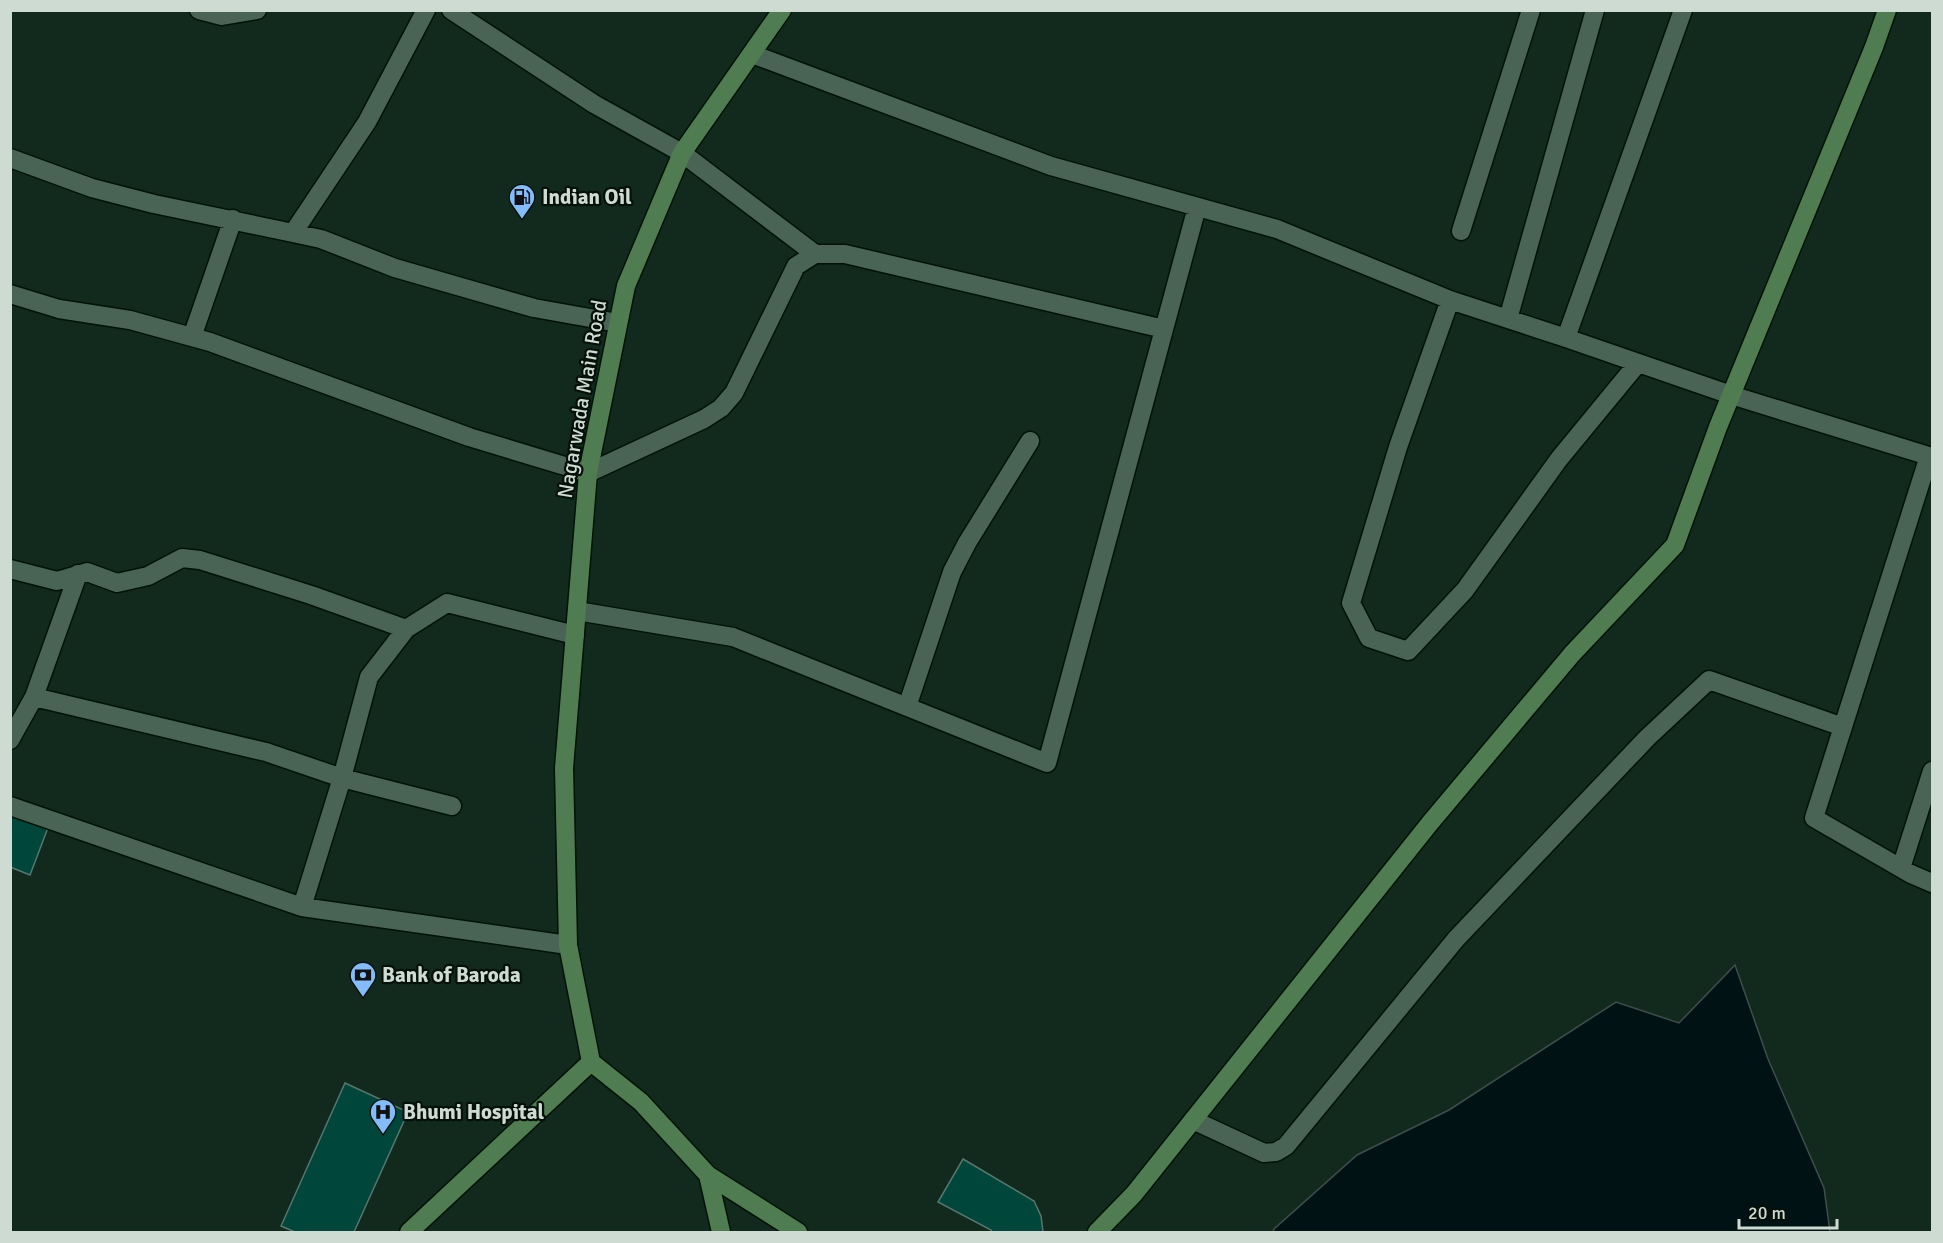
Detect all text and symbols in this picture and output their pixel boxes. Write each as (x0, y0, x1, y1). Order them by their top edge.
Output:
fuel station icon: Indian Oil (507, 182, 537, 220)
place label: Indian Oil (542, 184, 632, 210)
street label: Nagarwada Main Road (552, 298, 612, 500)
bank icon: Bank of Baroda (348, 960, 378, 998)
place label: Bank of Baroda (382, 962, 521, 988)
hospital icon: Bhumi Hospital (368, 1097, 398, 1135)
place label: Bhumi Hospital (403, 1099, 544, 1125)
scale bar (1739, 1192, 1836, 1230)
text: 20 m (1748, 1202, 1786, 1224)

